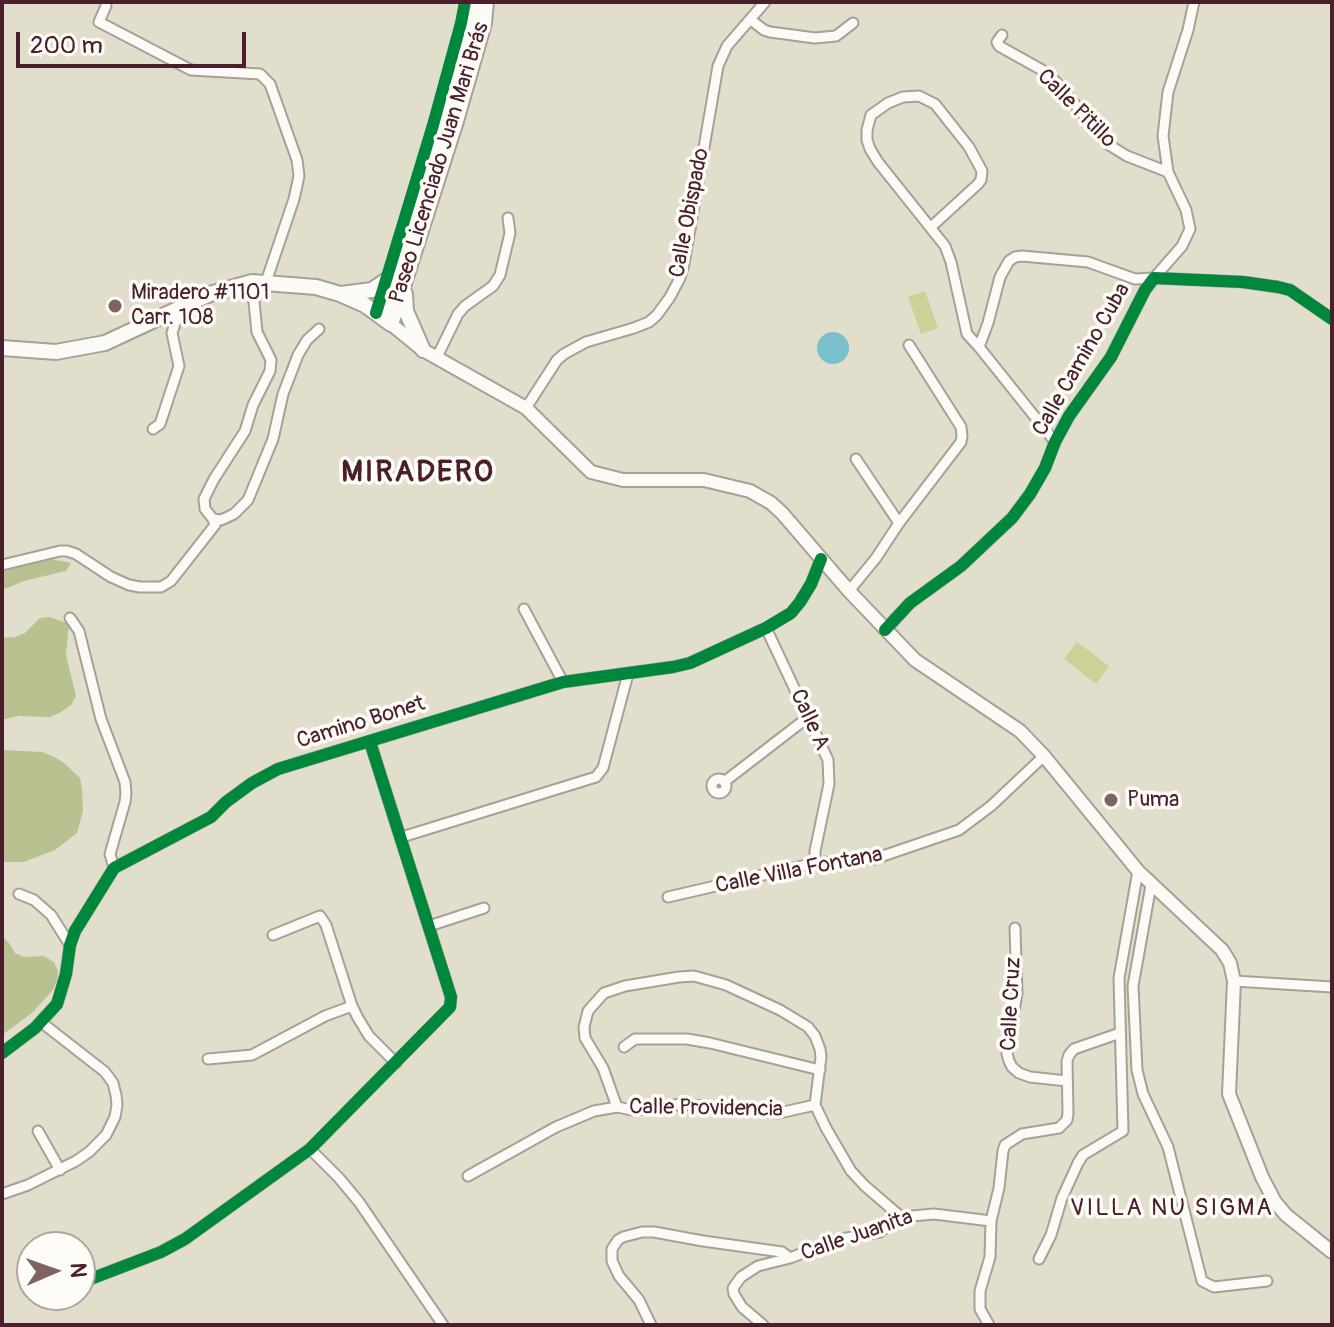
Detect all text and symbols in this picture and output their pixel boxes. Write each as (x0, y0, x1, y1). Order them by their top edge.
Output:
scale bar (20, 16, 250, 66)
street label: Paseo Licenciado Juan Mari Brás (385, 19, 495, 307)
text: 200 m (30, 31, 103, 60)
street label: Calle Pitillo (1031, 64, 1121, 154)
street label: Calle Obispado (665, 146, 715, 280)
street label: Calle Camino Cuba (1028, 279, 1136, 441)
place label: Miradero #1101 Carr. 108 (131, 280, 269, 332)
marker: Miradero #1101 Carr. 108 (106, 297, 124, 315)
district label: MIRADERO (341, 455, 495, 491)
street label: Calle A (783, 685, 835, 755)
street label: Camino Bonet (294, 691, 428, 755)
place label: Puma (1127, 787, 1179, 813)
marker: Puma (1102, 791, 1120, 809)
street label: Calle Villa Fontana (713, 842, 885, 900)
street label: Calle Cruz (996, 956, 1028, 1052)
street label: Calle Providencia (629, 1094, 783, 1124)
district label: VILLA NU SIGMA (1070, 1195, 1274, 1223)
street label: Calle Juanita (798, 1205, 916, 1267)
north arrow (16, 1231, 96, 1311)
text: N (64, 1262, 92, 1278)

